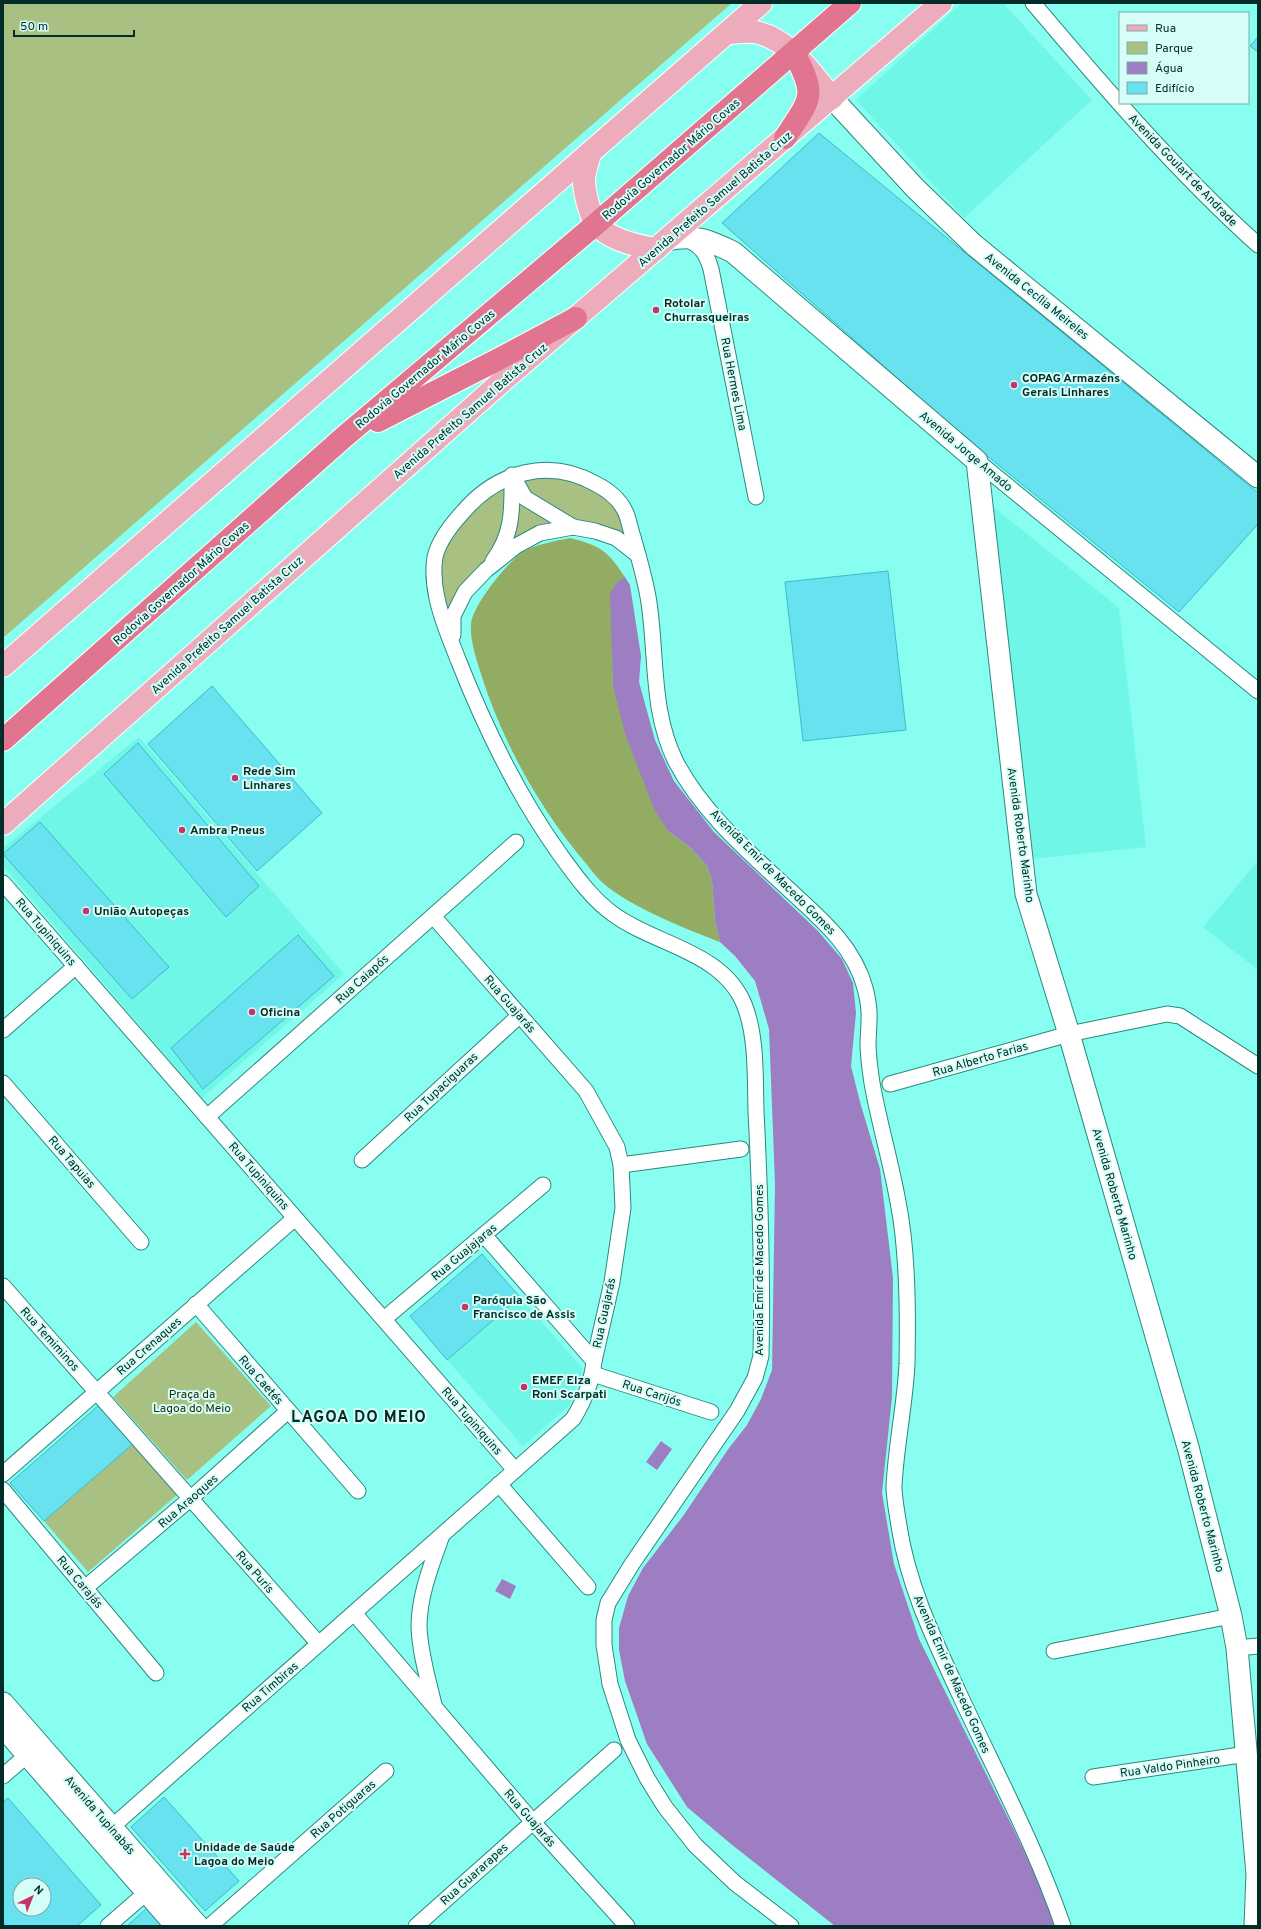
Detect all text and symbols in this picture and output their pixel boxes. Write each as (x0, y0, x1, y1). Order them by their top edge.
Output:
scale bar (14, 12, 134, 38)
legend (1119, 12, 1249, 104)
text: 50 m (20, 19, 48, 35)
text: Rua (1155, 21, 1176, 37)
text: Parque (1155, 41, 1193, 57)
text: Água (1155, 61, 1183, 77)
text: Edifício (1155, 81, 1195, 97)
street label: Rodovia Governador Mário Covas (599, 95, 744, 224)
street label: Avenida Goulart de Andrade (1124, 111, 1240, 231)
street label: Avenida Prefeito Samuel Batista Cruz (635, 128, 796, 271)
street label: Avenida Cecília Meireles (981, 250, 1092, 344)
place label: Rotolar Churrasqueiras (664, 296, 750, 326)
marker: Rotolar Churrasqueiras (651, 305, 661, 315)
street label: Rodovia Governador Mário Covas (352, 306, 499, 433)
street label: Rua Hermes Lima (716, 336, 750, 432)
street label: Avenida Prefeito Samuel Batista Cruz (390, 340, 551, 483)
place label: COPAG Armazéns Gerais Linhares (1022, 371, 1120, 401)
marker: COPAG Armazéns Gerais Linhares (1009, 380, 1019, 390)
street label: Avenida Jorge Amado (915, 408, 1016, 496)
street label: Rodovia Governador Mário Covas (110, 518, 253, 649)
street label: Avenida Prefeito Samuel Batista Cruz (148, 553, 307, 699)
place label: Rede Sim Linhares (243, 764, 296, 794)
street label: Avenida Roberto Marinho (1003, 767, 1037, 904)
marker: Rede Sim Linhares (230, 773, 240, 783)
street label: Avenida Emir de Macedo Gomes (706, 806, 839, 939)
place label: Ambra Pneus (190, 823, 265, 839)
marker: Ambra Pneus (177, 825, 187, 835)
street label: Rua Tupiniquins (11, 895, 79, 970)
place label: União Autopeças (94, 904, 189, 920)
marker: União Autopeças (81, 906, 91, 916)
street label: Rua Caiapós (333, 951, 393, 1008)
street label: Rua Guajarás (480, 972, 539, 1037)
place label: Oficina (260, 1005, 300, 1021)
marker: Oficina (247, 1007, 257, 1017)
street label: Rua Alberto Farias (931, 1039, 1030, 1081)
street label: Rua Tupaciguaras (401, 1049, 482, 1126)
street label: Avenida Roberto Marinho (1088, 1127, 1141, 1262)
street label: Rua Tapuias (44, 1133, 98, 1192)
street label: Rua Tupiniquins (224, 1139, 292, 1214)
street label: Avenida Emir de Macedo Gomes (752, 1184, 768, 1356)
street label: Rua Guajajaras (428, 1221, 501, 1285)
street label: Rua Guajarás (590, 1276, 620, 1350)
place label: Paróquia São Francisco de Assis (473, 1293, 576, 1323)
marker: Paróquia São Francisco de Assis (460, 1302, 470, 1312)
street label: Rua Temiminos (16, 1304, 82, 1375)
street label: Rua Crenaques (114, 1314, 186, 1379)
street label: Rua Caetés (234, 1352, 286, 1409)
place label: EMEF Elza Roni Scarpati (532, 1373, 607, 1403)
street label: Rua Carijós (620, 1377, 683, 1411)
marker: EMEF Elza Roni Scarpati (519, 1382, 529, 1392)
street label: Rua Tupiniquins (437, 1384, 505, 1459)
park label: Praça da Lagoa do Meio (153, 1387, 231, 1417)
district label: LAGOA DO MEIO (291, 1408, 427, 1428)
street label: Avenida Roberto Marinho (1177, 1438, 1227, 1574)
street label: Rua Araoques (155, 1471, 222, 1532)
street label: Rua Puris (231, 1548, 277, 1597)
street label: Rua Carajás (53, 1553, 106, 1612)
street label: Avenida Emir de Macedo Gomes (909, 1593, 993, 1756)
street label: Rua Timbiras (239, 1659, 302, 1717)
street label: Rua Valdo Pinheiro (1119, 1752, 1221, 1782)
street label: Avenida Tupinabás (60, 1773, 138, 1859)
street label: Rua Potiguaras (308, 1777, 380, 1843)
street label: Rua Guajarás (500, 1786, 559, 1851)
place label: Unidade de Saúde Lagoa do Meio (194, 1840, 295, 1870)
street label: Rua Guararapes (437, 1840, 512, 1909)
marker: Unidade de Saúde Lagoa do Meio (179, 1848, 191, 1860)
north arrow (12, 1877, 52, 1917)
text: N (30, 1883, 46, 1898)

